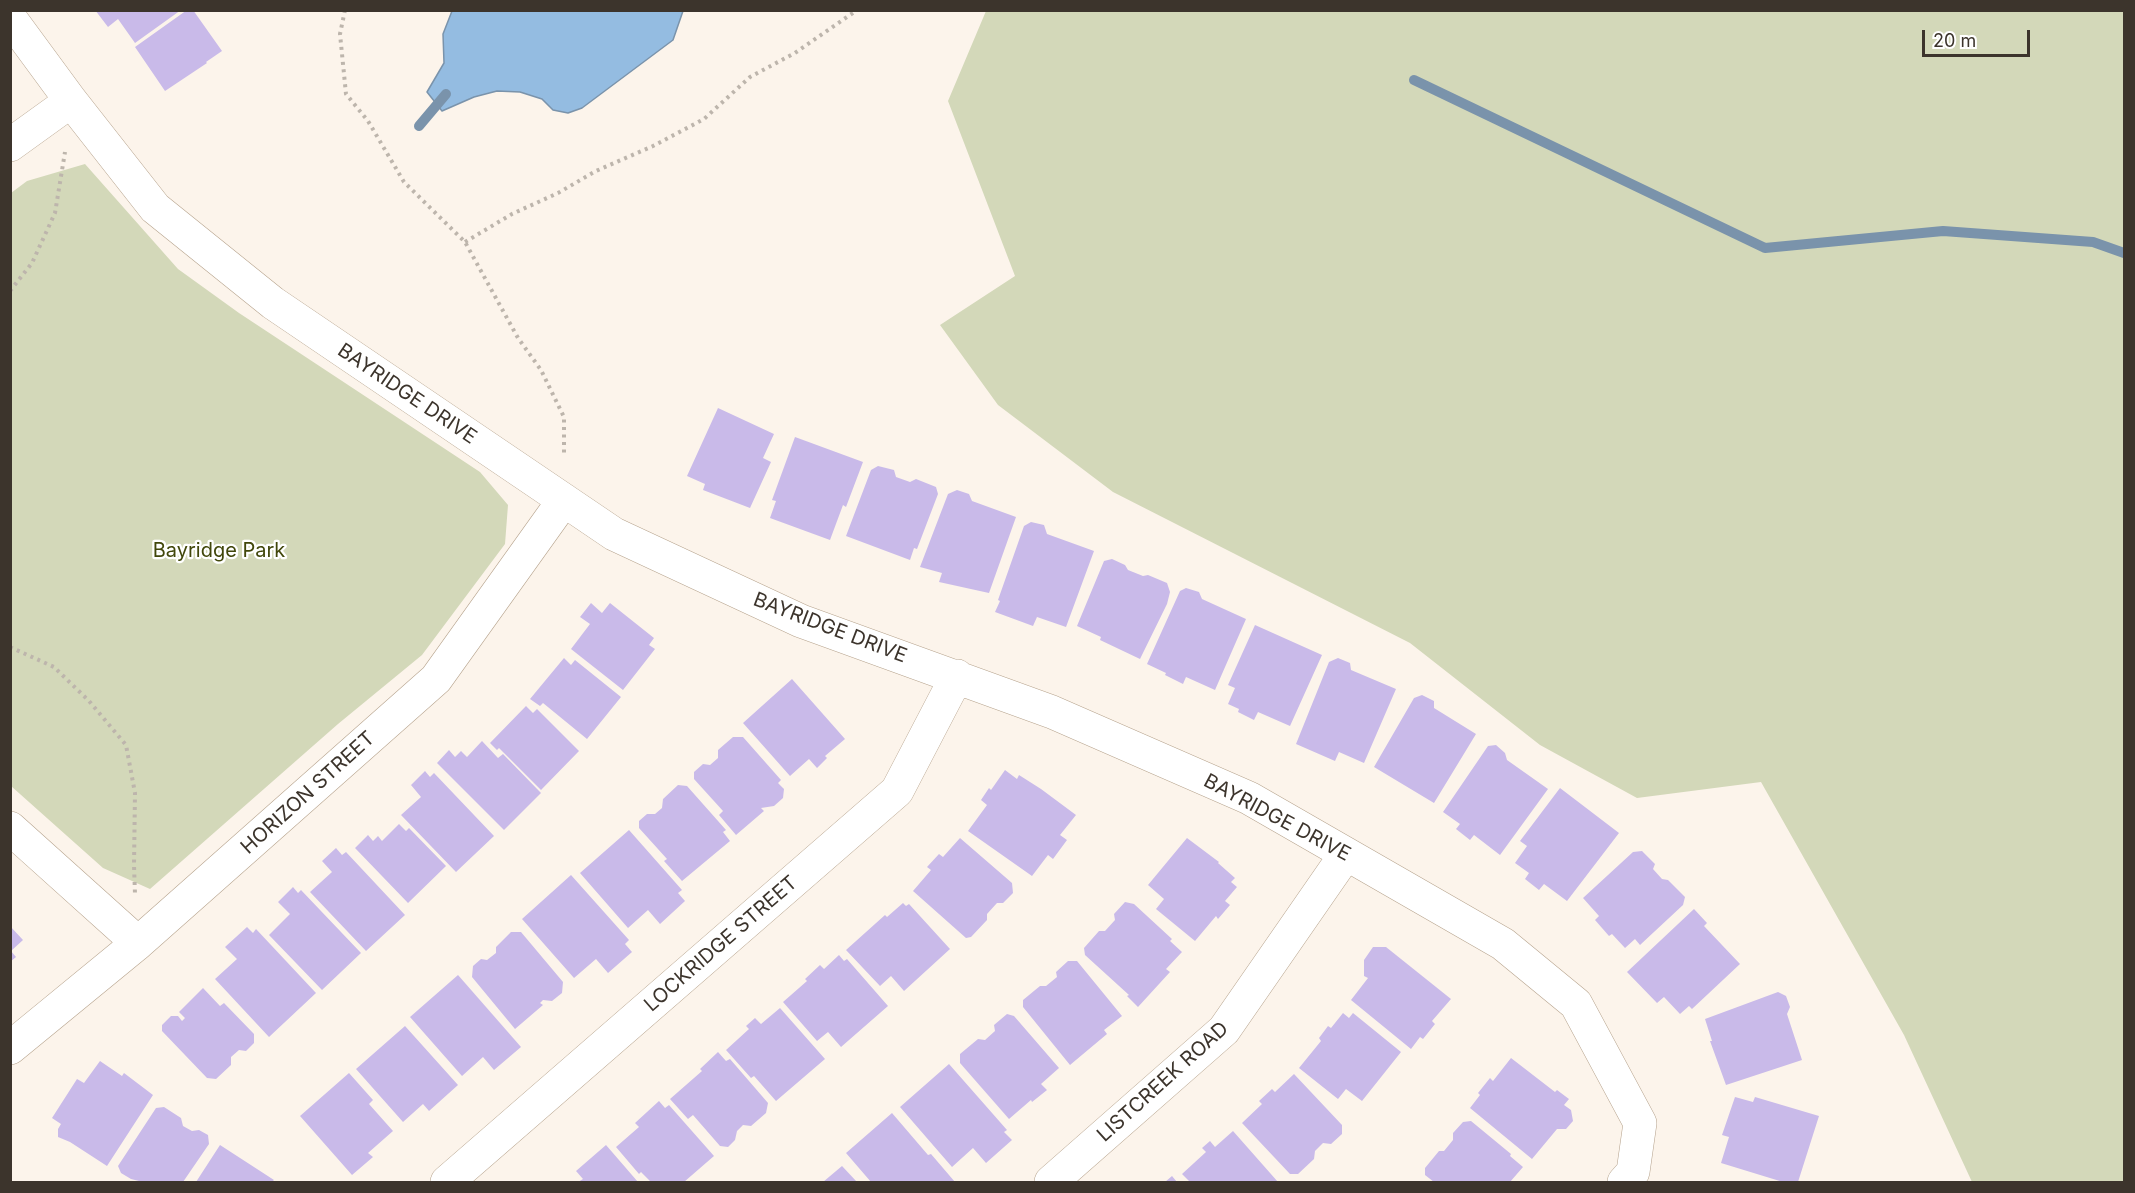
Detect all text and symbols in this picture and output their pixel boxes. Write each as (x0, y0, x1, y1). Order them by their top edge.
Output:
scale bar (1925, 18, 2033, 56)
text: 20 m (1933, 30, 1976, 51)
street label: BAYRIDGE DRIVE (333, 339, 481, 449)
park label: Bayridge Park (153, 539, 285, 563)
street label: BAYRIDGE DRIVE (750, 588, 910, 668)
street label: HORIZON STREET (236, 727, 380, 859)
street label: BAYRIDGE DRIVE (1200, 769, 1354, 867)
street label: LOCKRIDGE STREET (640, 871, 802, 1017)
street label: LISTCREEK ROAD (1092, 1017, 1234, 1147)

